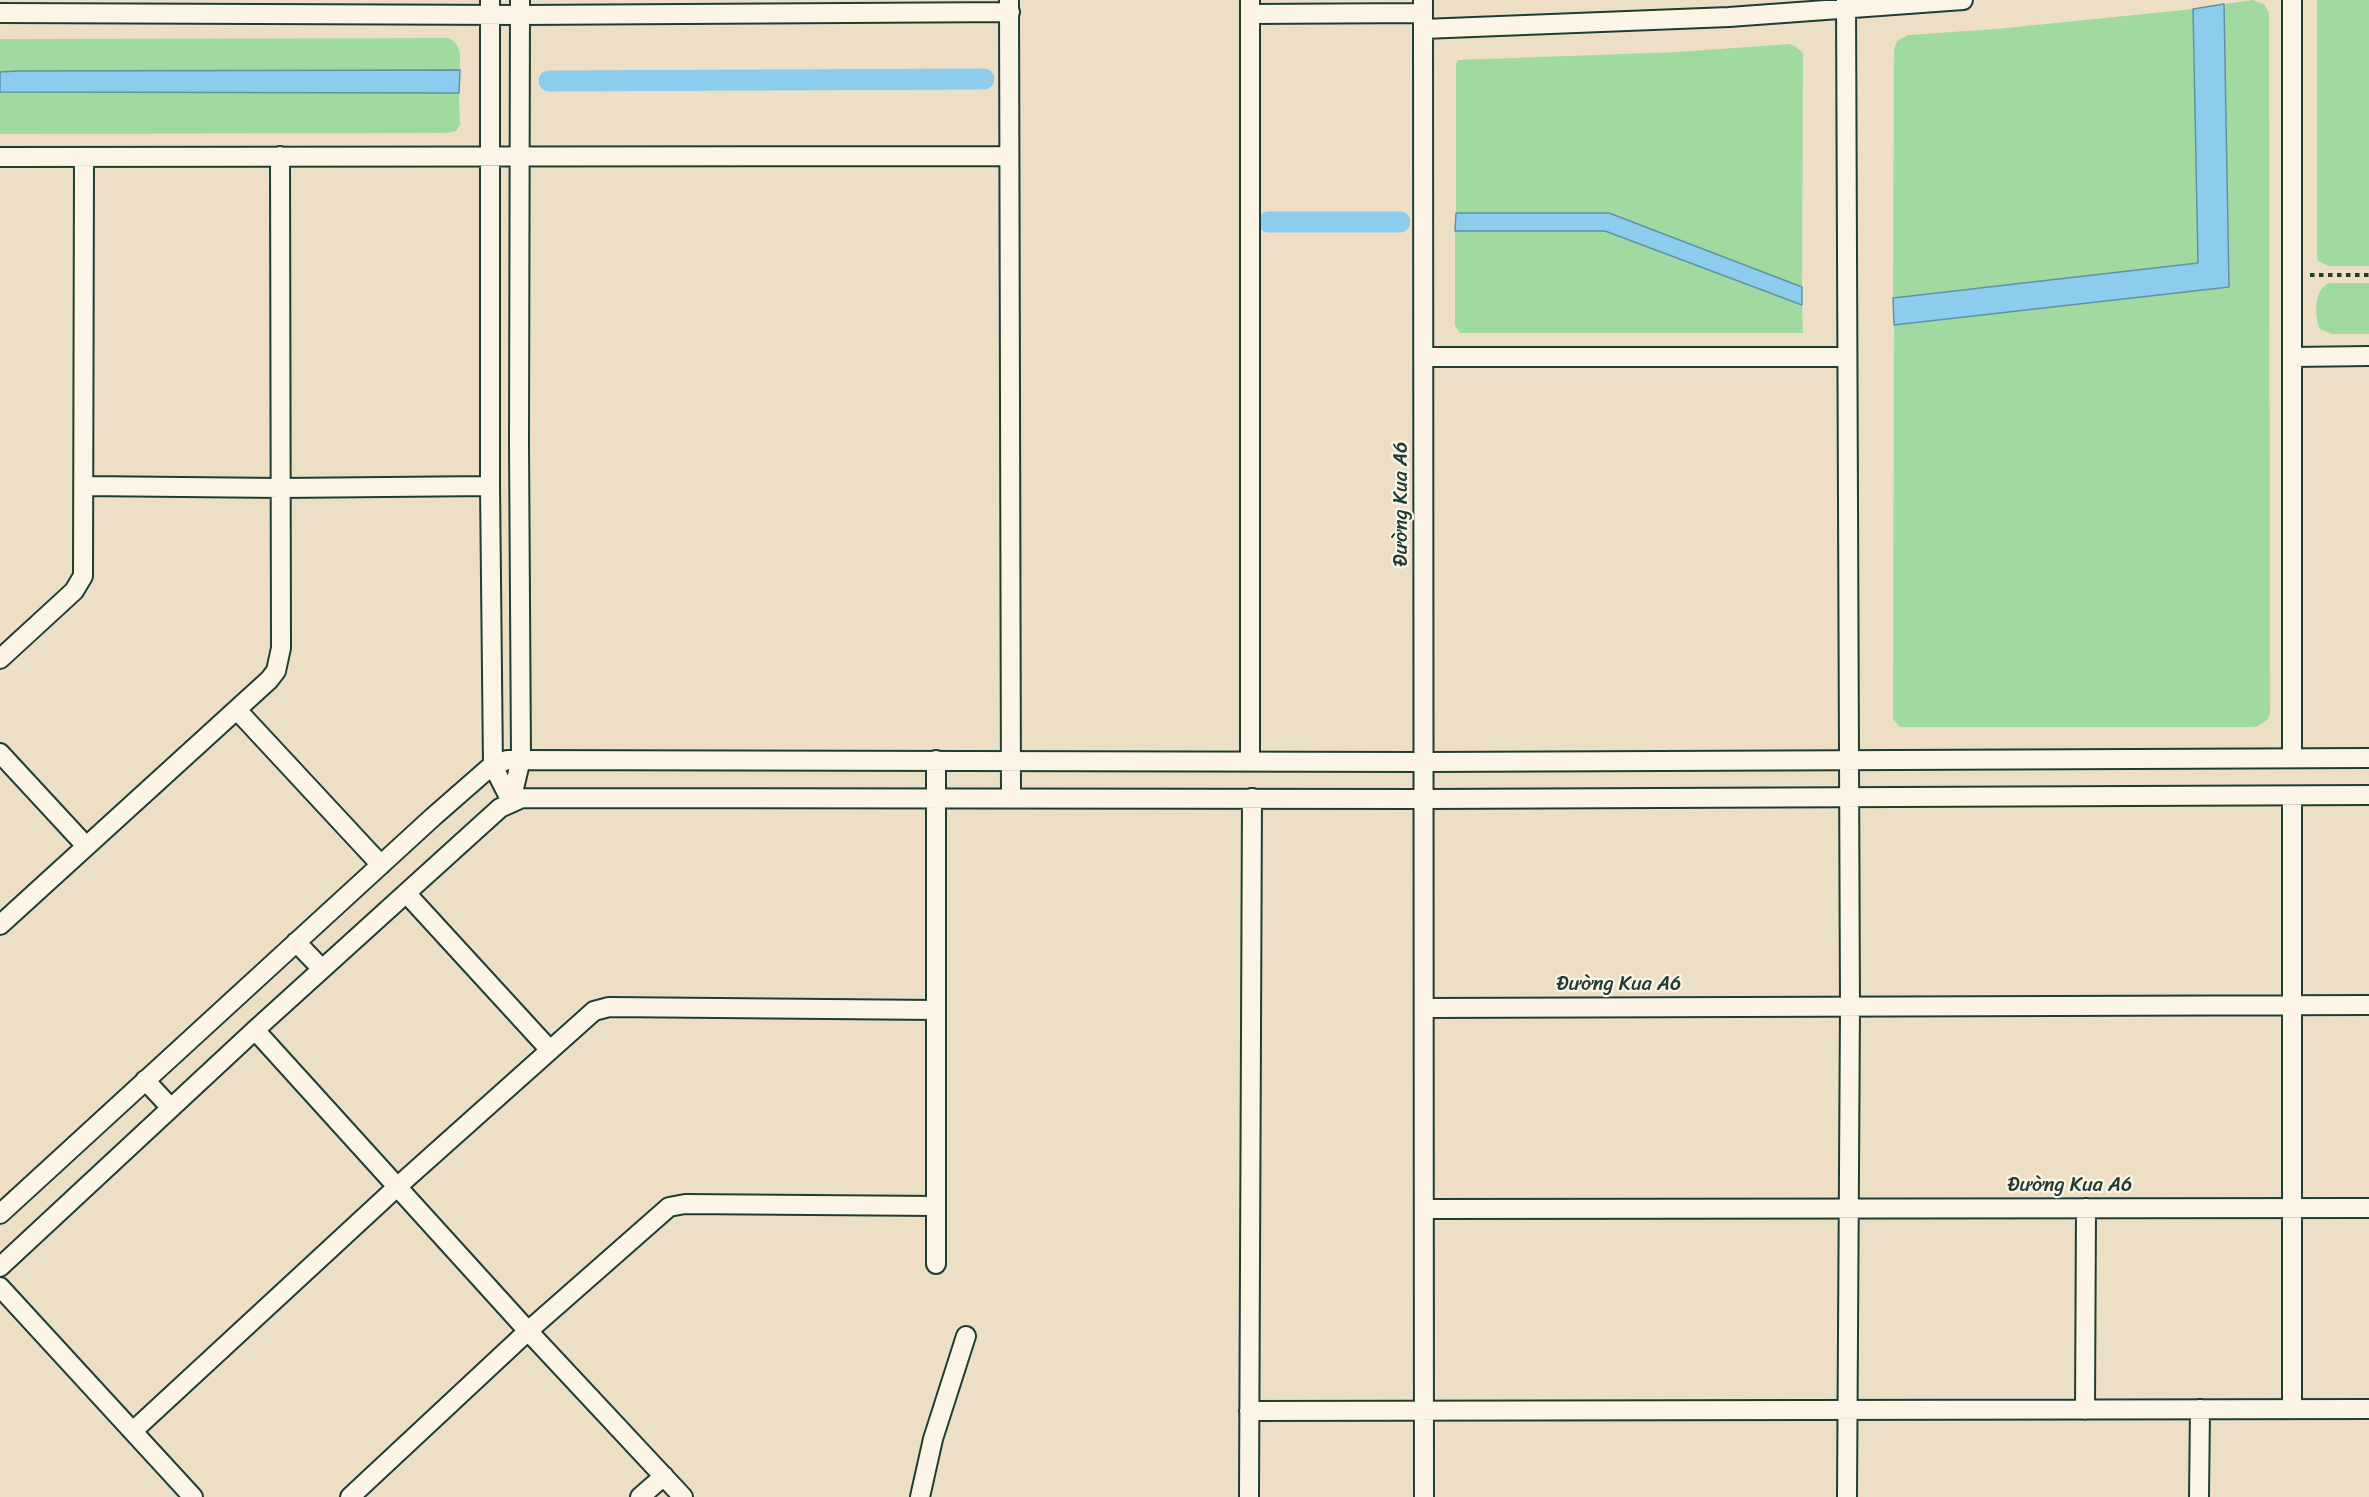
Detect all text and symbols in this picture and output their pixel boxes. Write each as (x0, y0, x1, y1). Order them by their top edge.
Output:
street label: Đường Kua A6 (1390, 442, 1414, 566)
street label: Đường Kua A6 (1557, 973, 1681, 997)
street label: Đường Kua A6 (2008, 1174, 2132, 1198)

